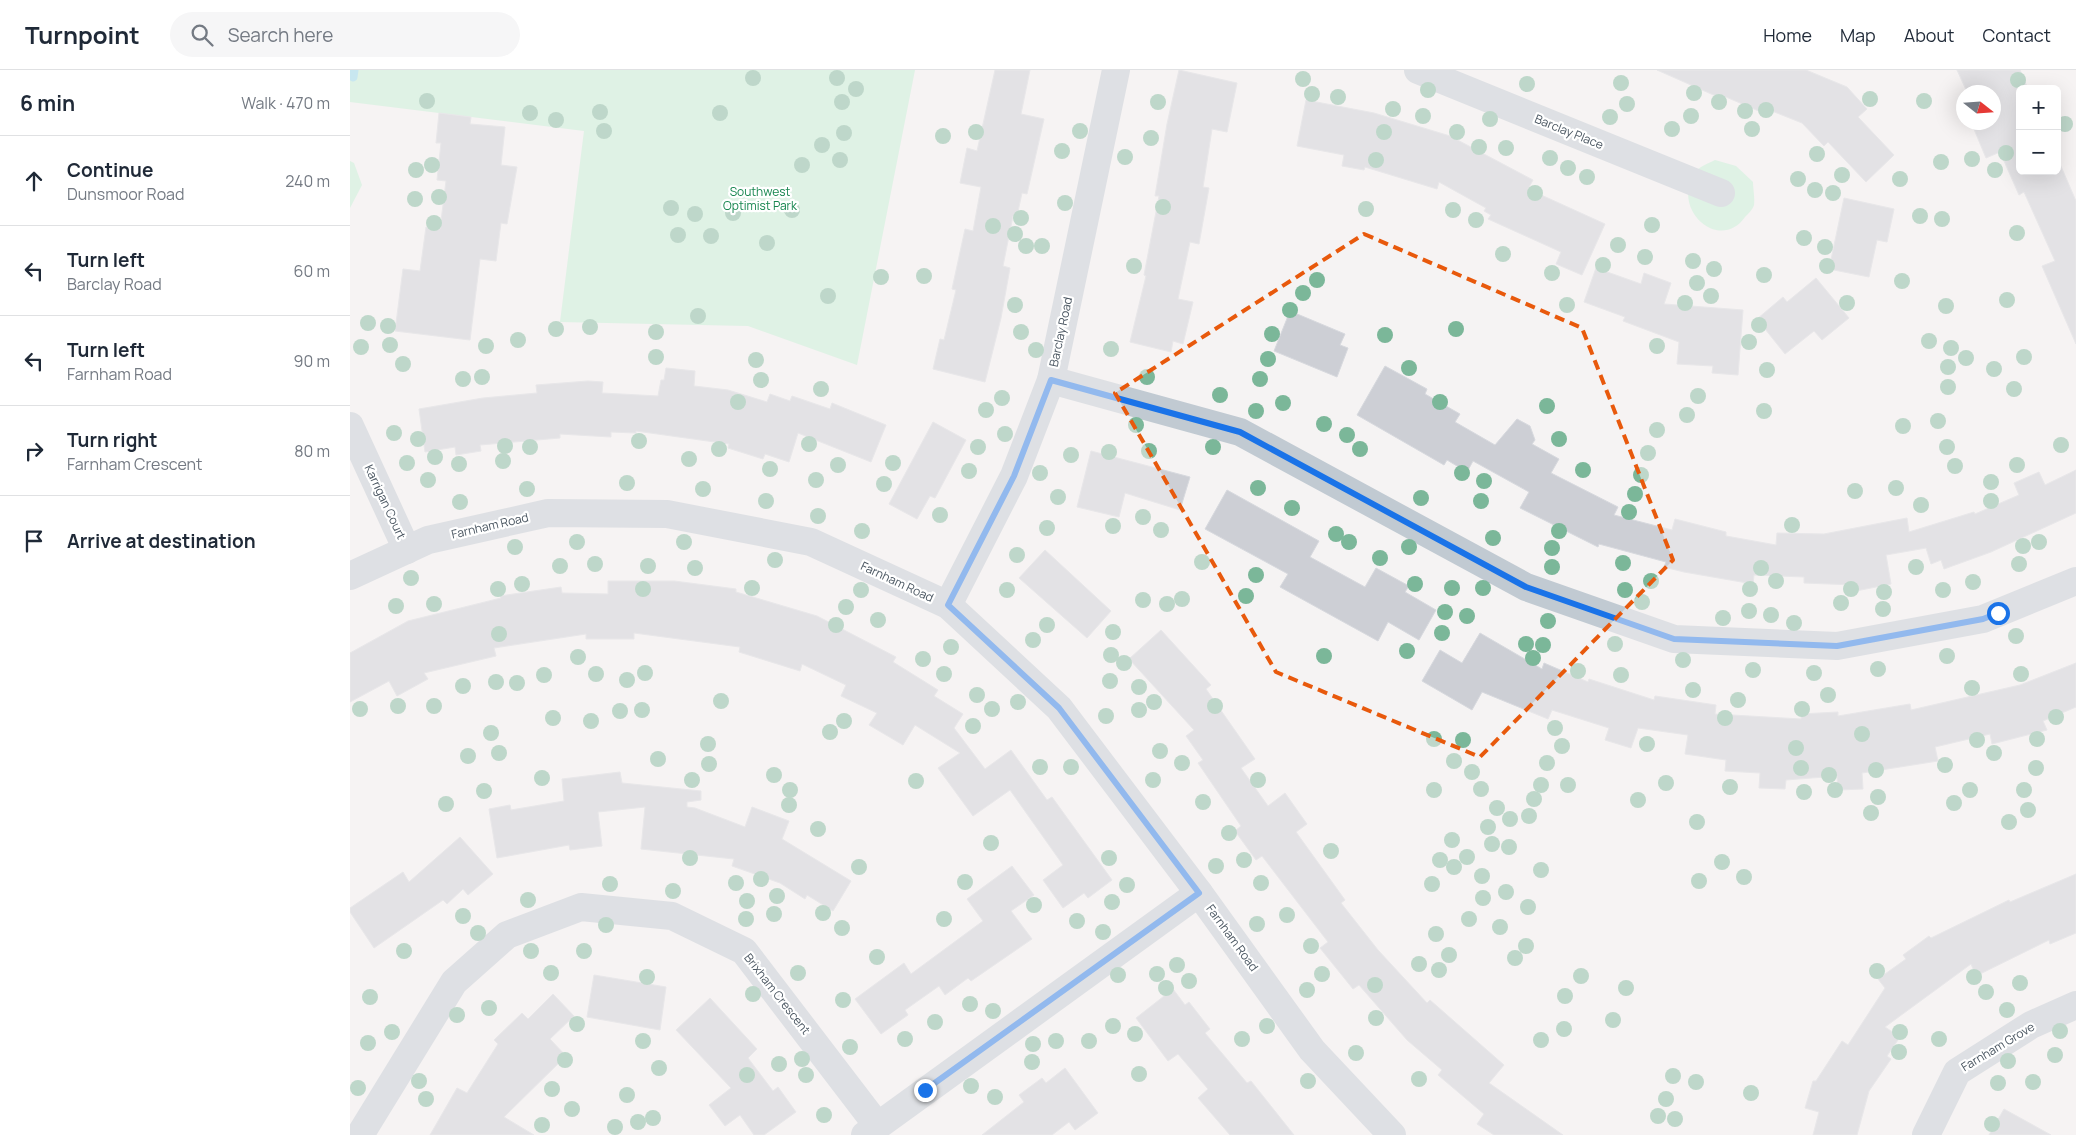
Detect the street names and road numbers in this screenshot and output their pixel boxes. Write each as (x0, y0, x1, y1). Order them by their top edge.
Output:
street label: Barclay Place (1532, 110, 1606, 153)
street label: Barclay Road (1045, 295, 1076, 368)
street label: Karrigan Court (361, 462, 410, 542)
street label: Farnham Road (450, 508, 530, 543)
street label: Farnham Road (858, 557, 936, 606)
street label: Farnham Road (1202, 901, 1262, 975)
street label: Brixham Crescent (740, 950, 815, 1038)
street label: Farnham Grove (1958, 1018, 2038, 1075)

